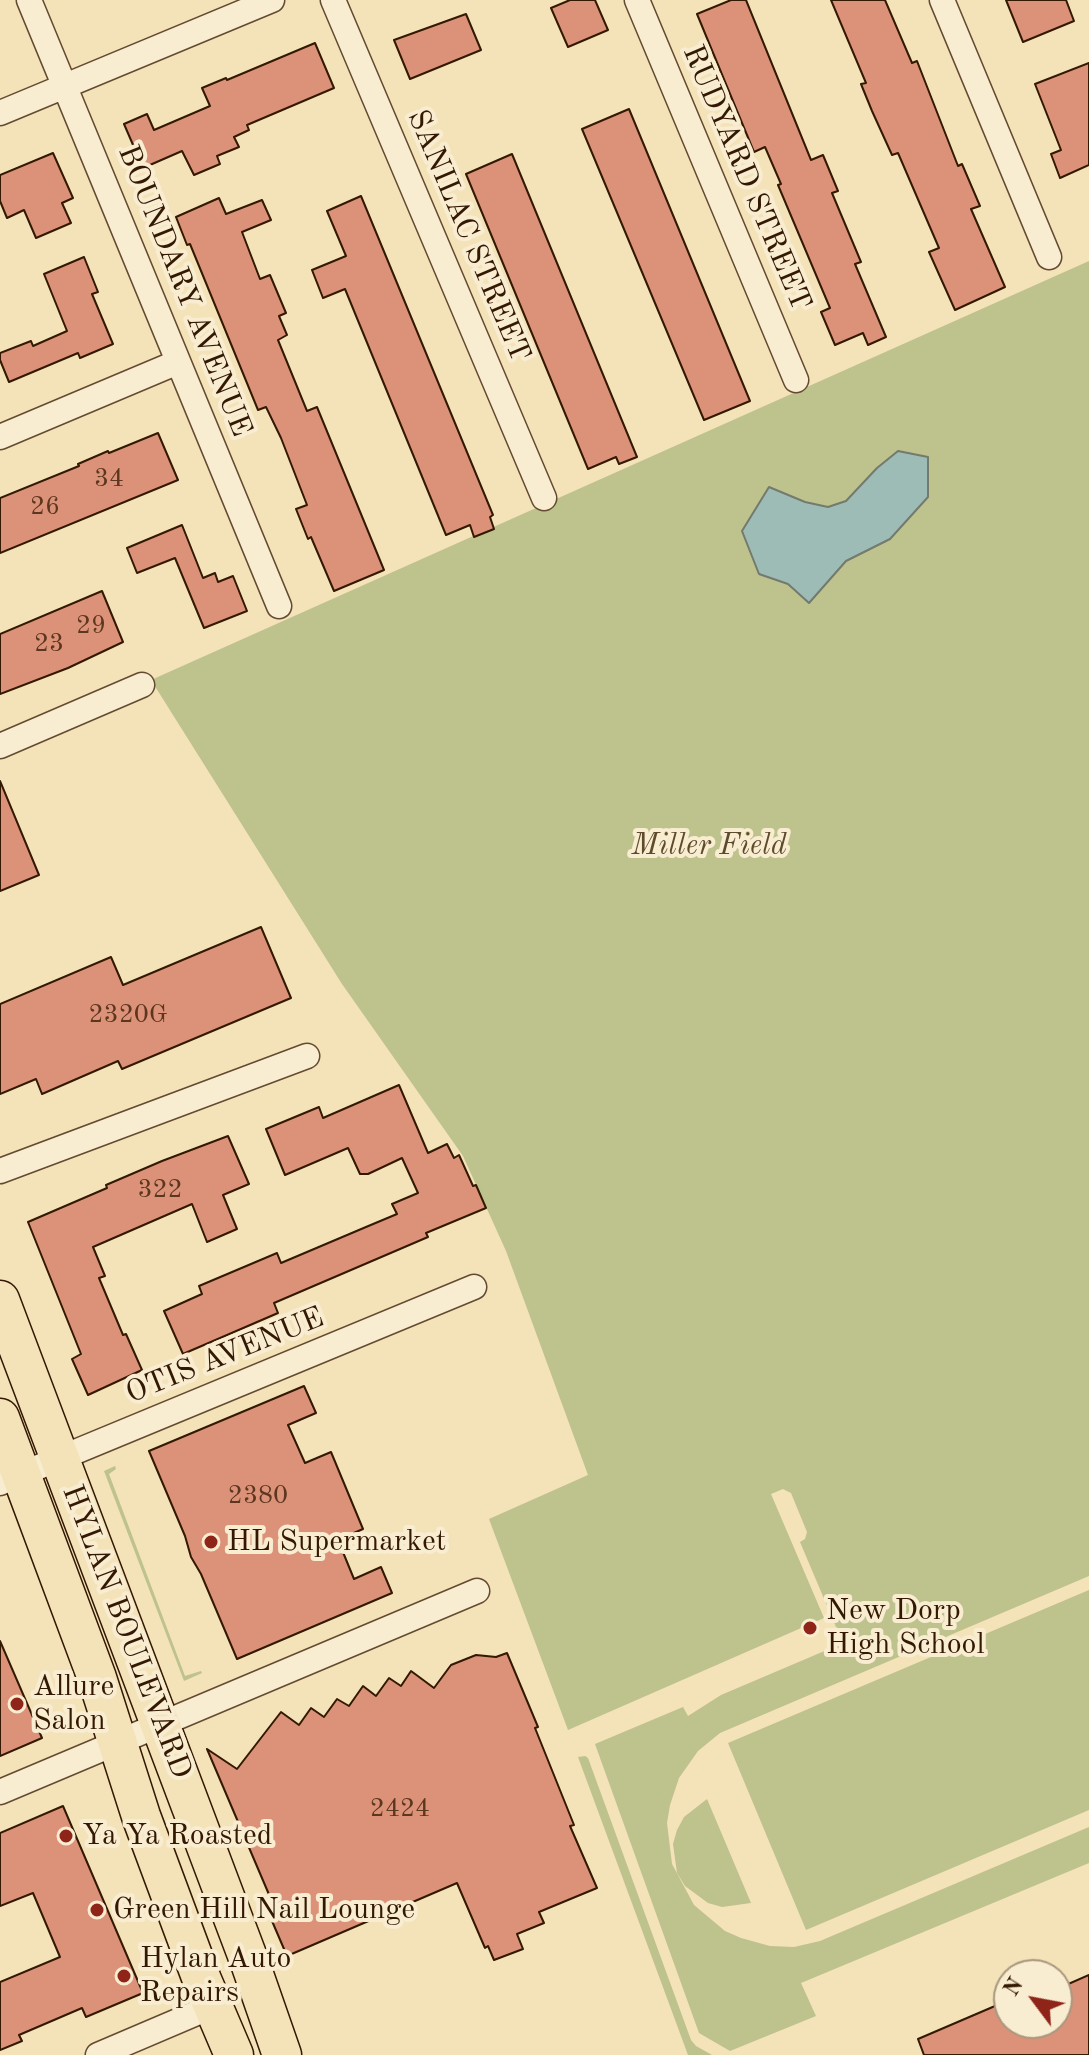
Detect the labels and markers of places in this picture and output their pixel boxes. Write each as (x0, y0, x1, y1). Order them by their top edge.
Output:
place label: HL Supermarket (227, 1524, 446, 1560)
marker: HL Supermarket (202, 1533, 220, 1551)
place label: New Dorp High School (826, 1593, 985, 1664)
marker: New Dorp High School (801, 1619, 819, 1637)
place label: Allure Salon (33, 1669, 114, 1740)
marker: Allure Salon (8, 1695, 26, 1713)
place label: Ya Ya Roasted (82, 1818, 272, 1854)
marker: Ya Ya Roasted (57, 1827, 75, 1845)
place label: Green Hill Nail Lounge (113, 1892, 415, 1928)
marker: Green Hill Nail Lounge (88, 1901, 106, 1919)
place label: Hylan Auto Repairs (140, 1941, 291, 2012)
marker: Hylan Auto Repairs (115, 1967, 133, 1985)

